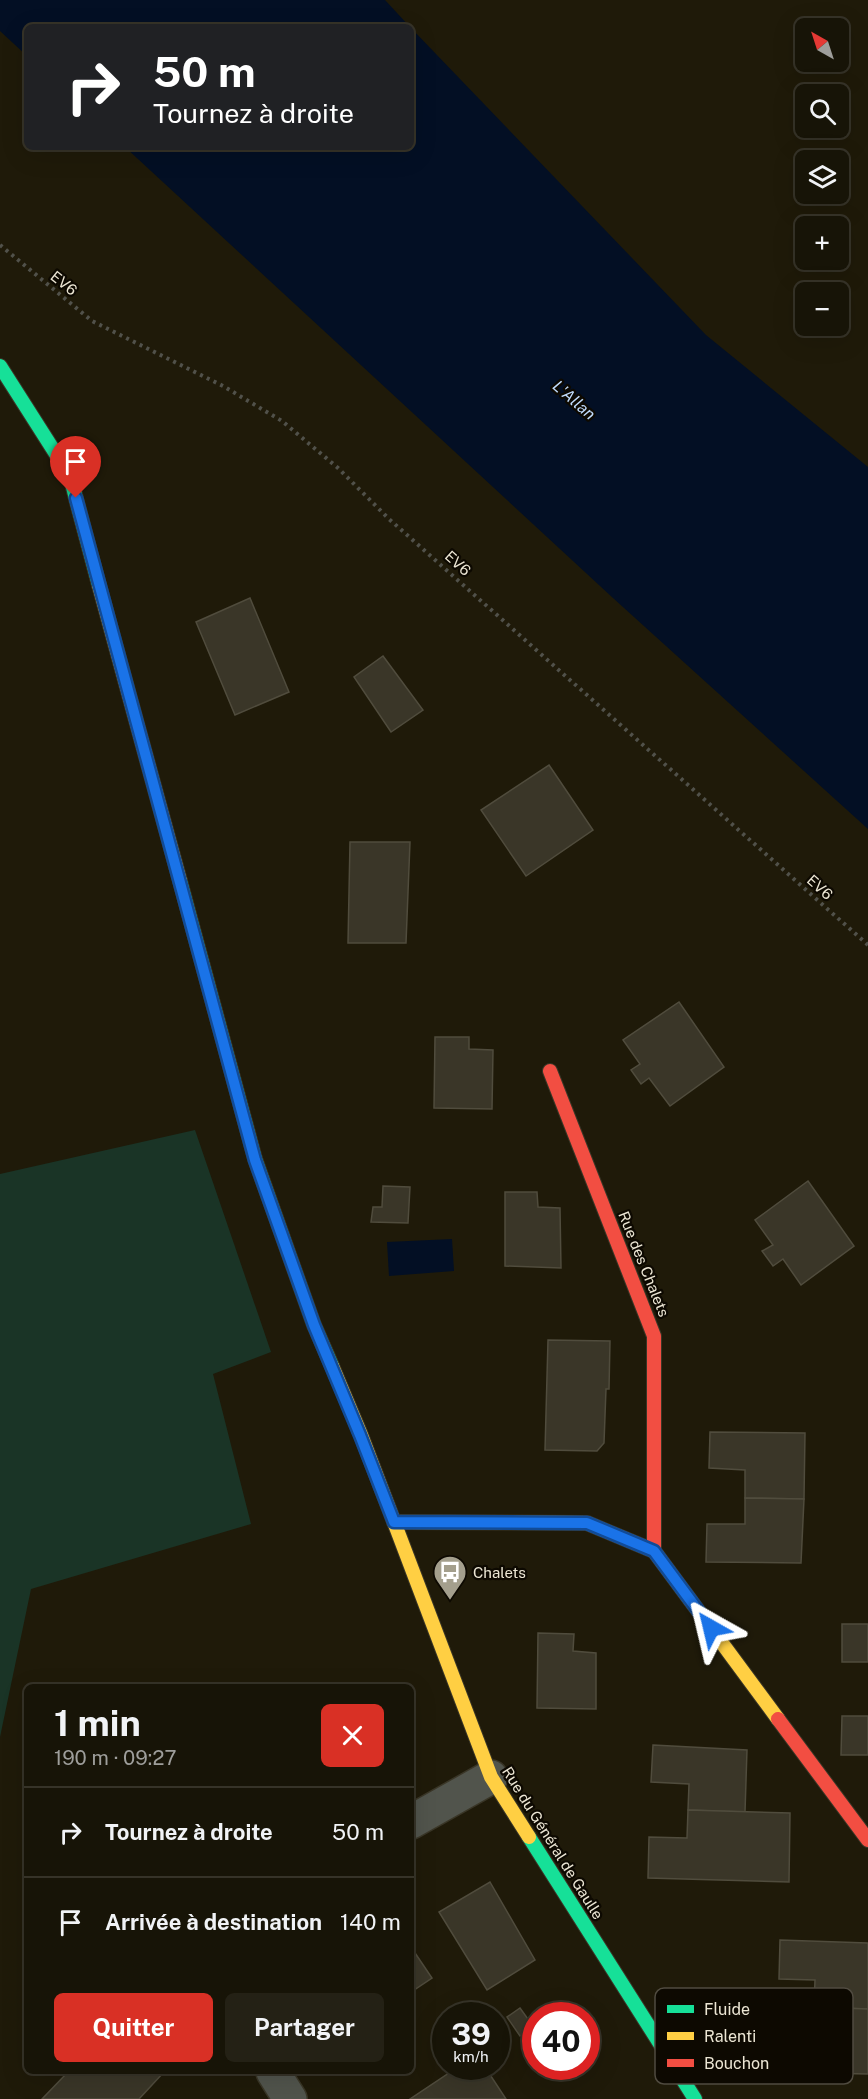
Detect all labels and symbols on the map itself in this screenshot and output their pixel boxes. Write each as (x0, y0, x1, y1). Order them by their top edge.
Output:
north arrow (795, 18, 849, 72)
street label: EV6 (47, 267, 81, 299)
water label: L'Allan (549, 376, 599, 424)
pin (50, 436, 101, 498)
street label: EV6 (442, 547, 474, 579)
street label: EV6 (804, 871, 836, 903)
street label: Rue des Chalets (615, 1209, 673, 1319)
bus stop icon: Chalets (432, 1554, 468, 1601)
place label: Chalets (473, 1564, 526, 1581)
position arrow (679, 1596, 743, 1660)
street label: Rue du Général de Gaulle (499, 1764, 607, 1922)
legend (655, 1988, 853, 2084)
text: Fluide (704, 2000, 750, 2019)
speed limit sign: 40 (522, 2002, 600, 2080)
text: Ralenti (704, 2027, 756, 2046)
text: Bouchon (704, 2054, 769, 2073)

